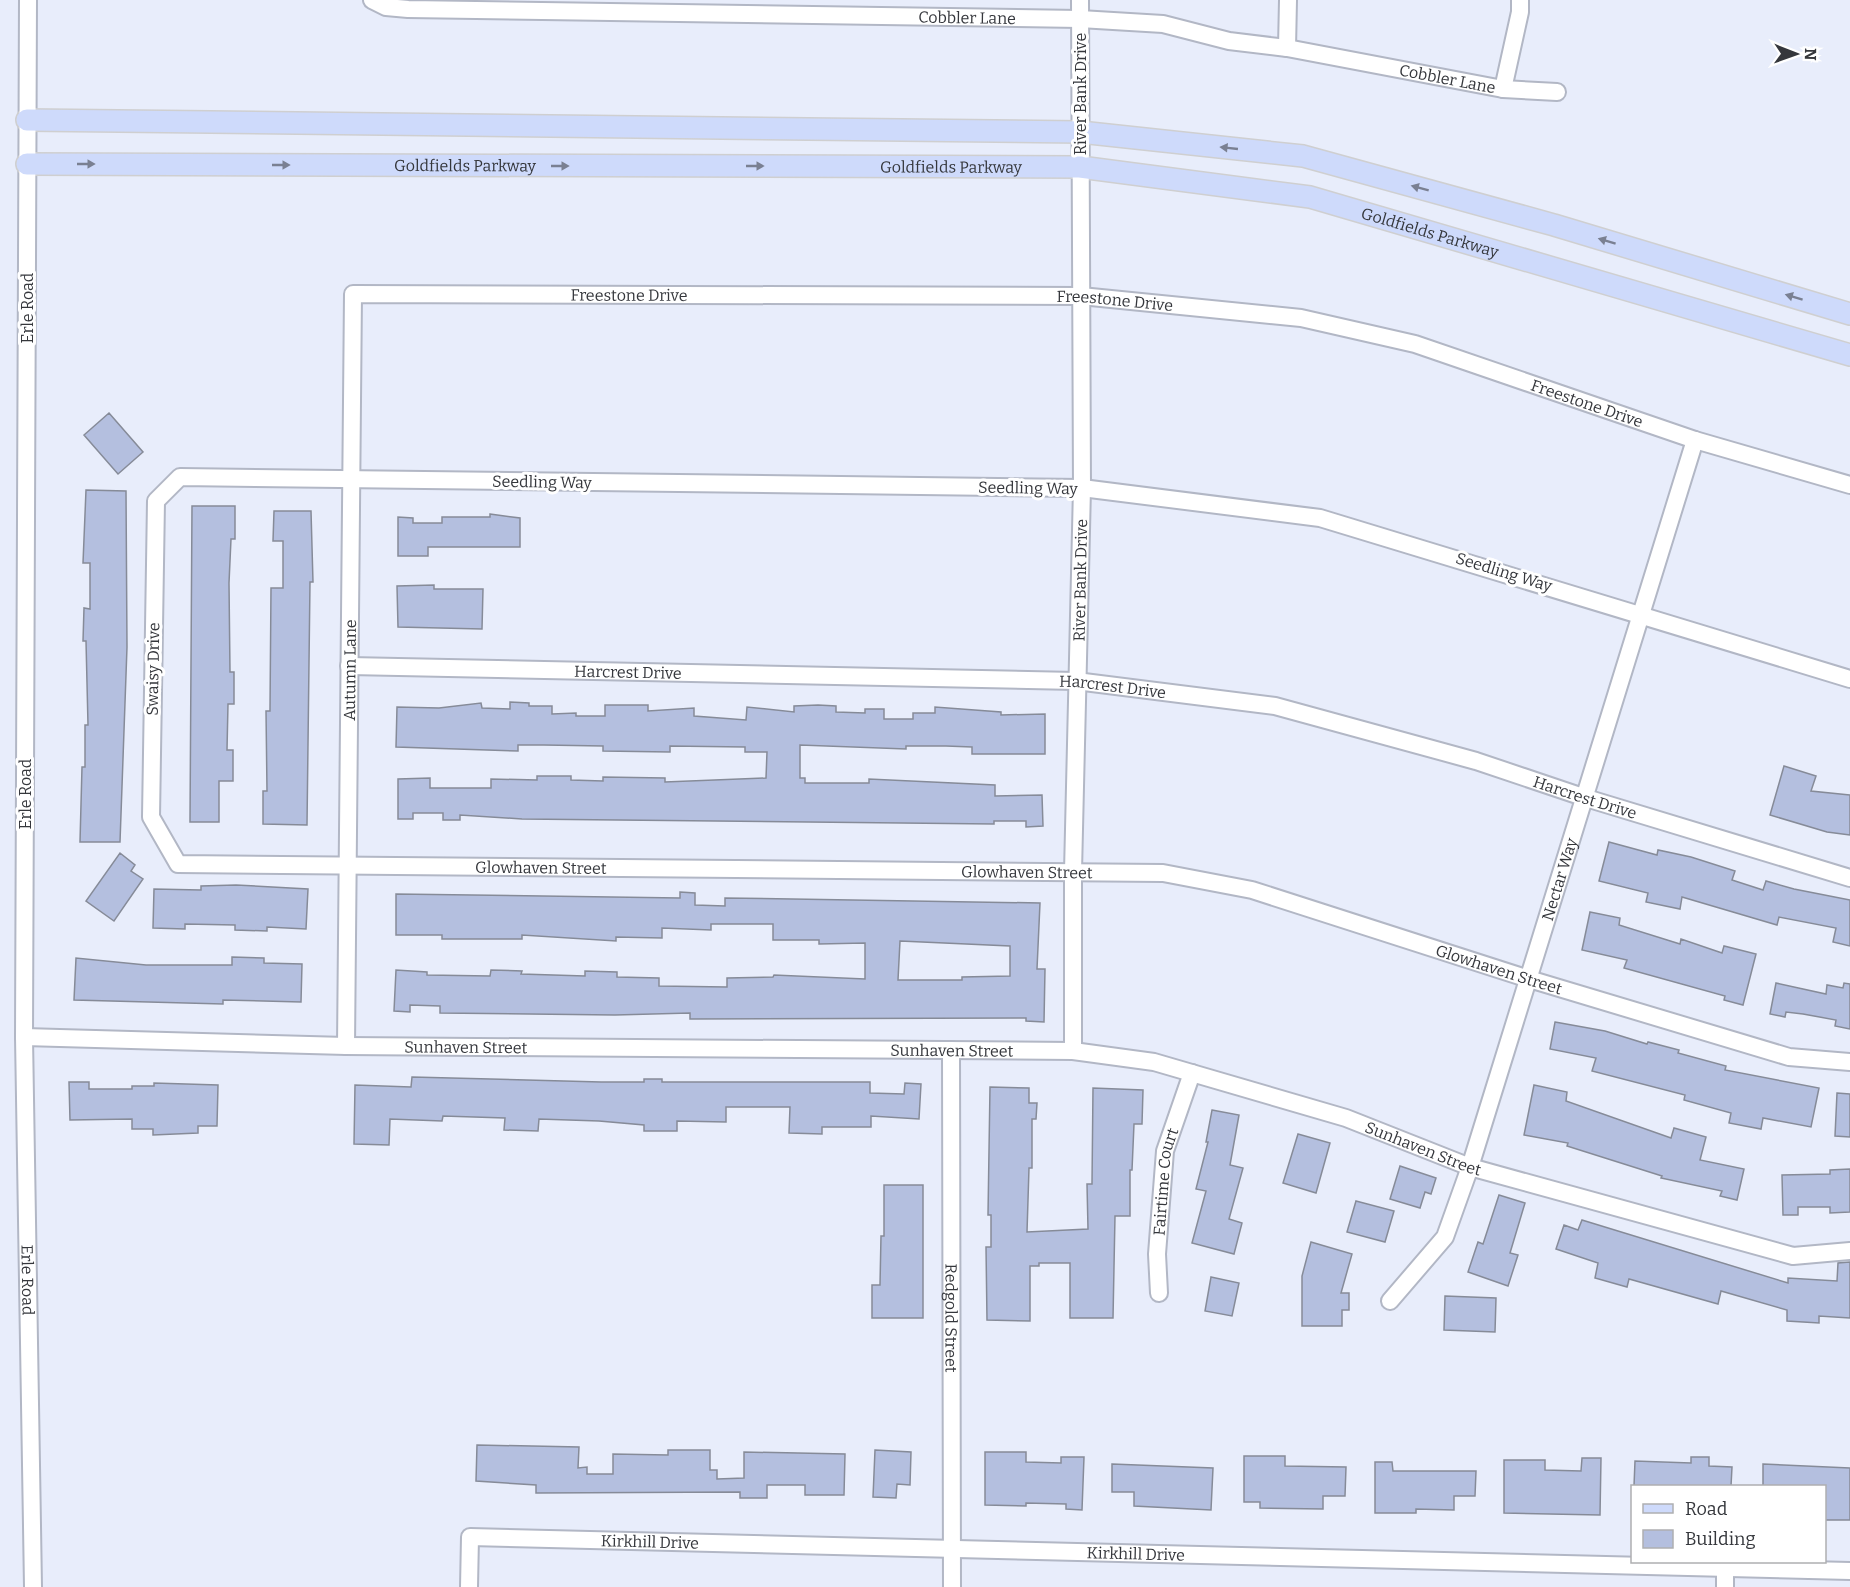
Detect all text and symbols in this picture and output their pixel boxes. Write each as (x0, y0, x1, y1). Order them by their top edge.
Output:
street label: Cobbler Lane (918, 7, 1016, 28)
north arrow (1766, 24, 1826, 84)
street label: River Bank Drive (1071, 33, 1090, 155)
text: N (1801, 48, 1820, 61)
street label: Cobbler Lane (1398, 60, 1497, 97)
one-way arrow (1220, 143, 1239, 153)
street label: Goldfields Parkway (394, 156, 537, 175)
street label: Goldfields Parkway (880, 157, 1023, 176)
one-way arrow (76, 159, 95, 169)
one-way arrow (271, 160, 290, 170)
one-way arrow (550, 161, 569, 171)
one-way arrow (745, 161, 764, 171)
one-way arrow (1410, 183, 1428, 192)
street label: Goldfields Parkway (1359, 203, 1501, 261)
one-way arrow (1598, 236, 1616, 245)
street label: Erle Road (18, 272, 37, 343)
street label: Freestone Drive (570, 285, 688, 304)
street label: Freestone Drive (1056, 286, 1174, 315)
one-way arrow (1785, 292, 1803, 301)
street label: Freestone Drive (1529, 375, 1646, 431)
street label: Seedling Way (492, 472, 593, 492)
street label: Seedling Way (978, 478, 1079, 498)
street label: River Bank Drive (1069, 519, 1091, 642)
street label: Seedling Way (1453, 548, 1555, 596)
street label: Autumn Lane (340, 619, 359, 721)
street label: Swaisy Drive (143, 622, 163, 716)
street label: Harcrest Drive (574, 661, 682, 682)
street label: Harcrest Drive (1059, 671, 1167, 702)
street label: Erle Road (16, 758, 35, 829)
street label: Harcrest Drive (1531, 771, 1639, 822)
street label: Nectar Way (1537, 835, 1581, 923)
street label: Glowhaven Street (475, 857, 607, 877)
street label: Glowhaven Street (961, 862, 1093, 882)
street label: Glowhaven Street (1433, 940, 1565, 998)
street label: Sunhaven Street (404, 1037, 528, 1057)
street label: Sunhaven Street (890, 1040, 1014, 1060)
street label: Sunhaven Street (1363, 1117, 1484, 1179)
street label: Fairtime Court (1149, 1125, 1182, 1236)
street label: Erle Road (18, 1244, 38, 1316)
street label: Redgold Street (942, 1264, 961, 1373)
legend (1631, 1485, 1826, 1563)
text: Road (1685, 1498, 1728, 1520)
text: Building (1685, 1528, 1756, 1550)
street label: Kirkhill Drive (601, 1531, 699, 1552)
street label: Kirkhill Drive (1087, 1543, 1185, 1564)

